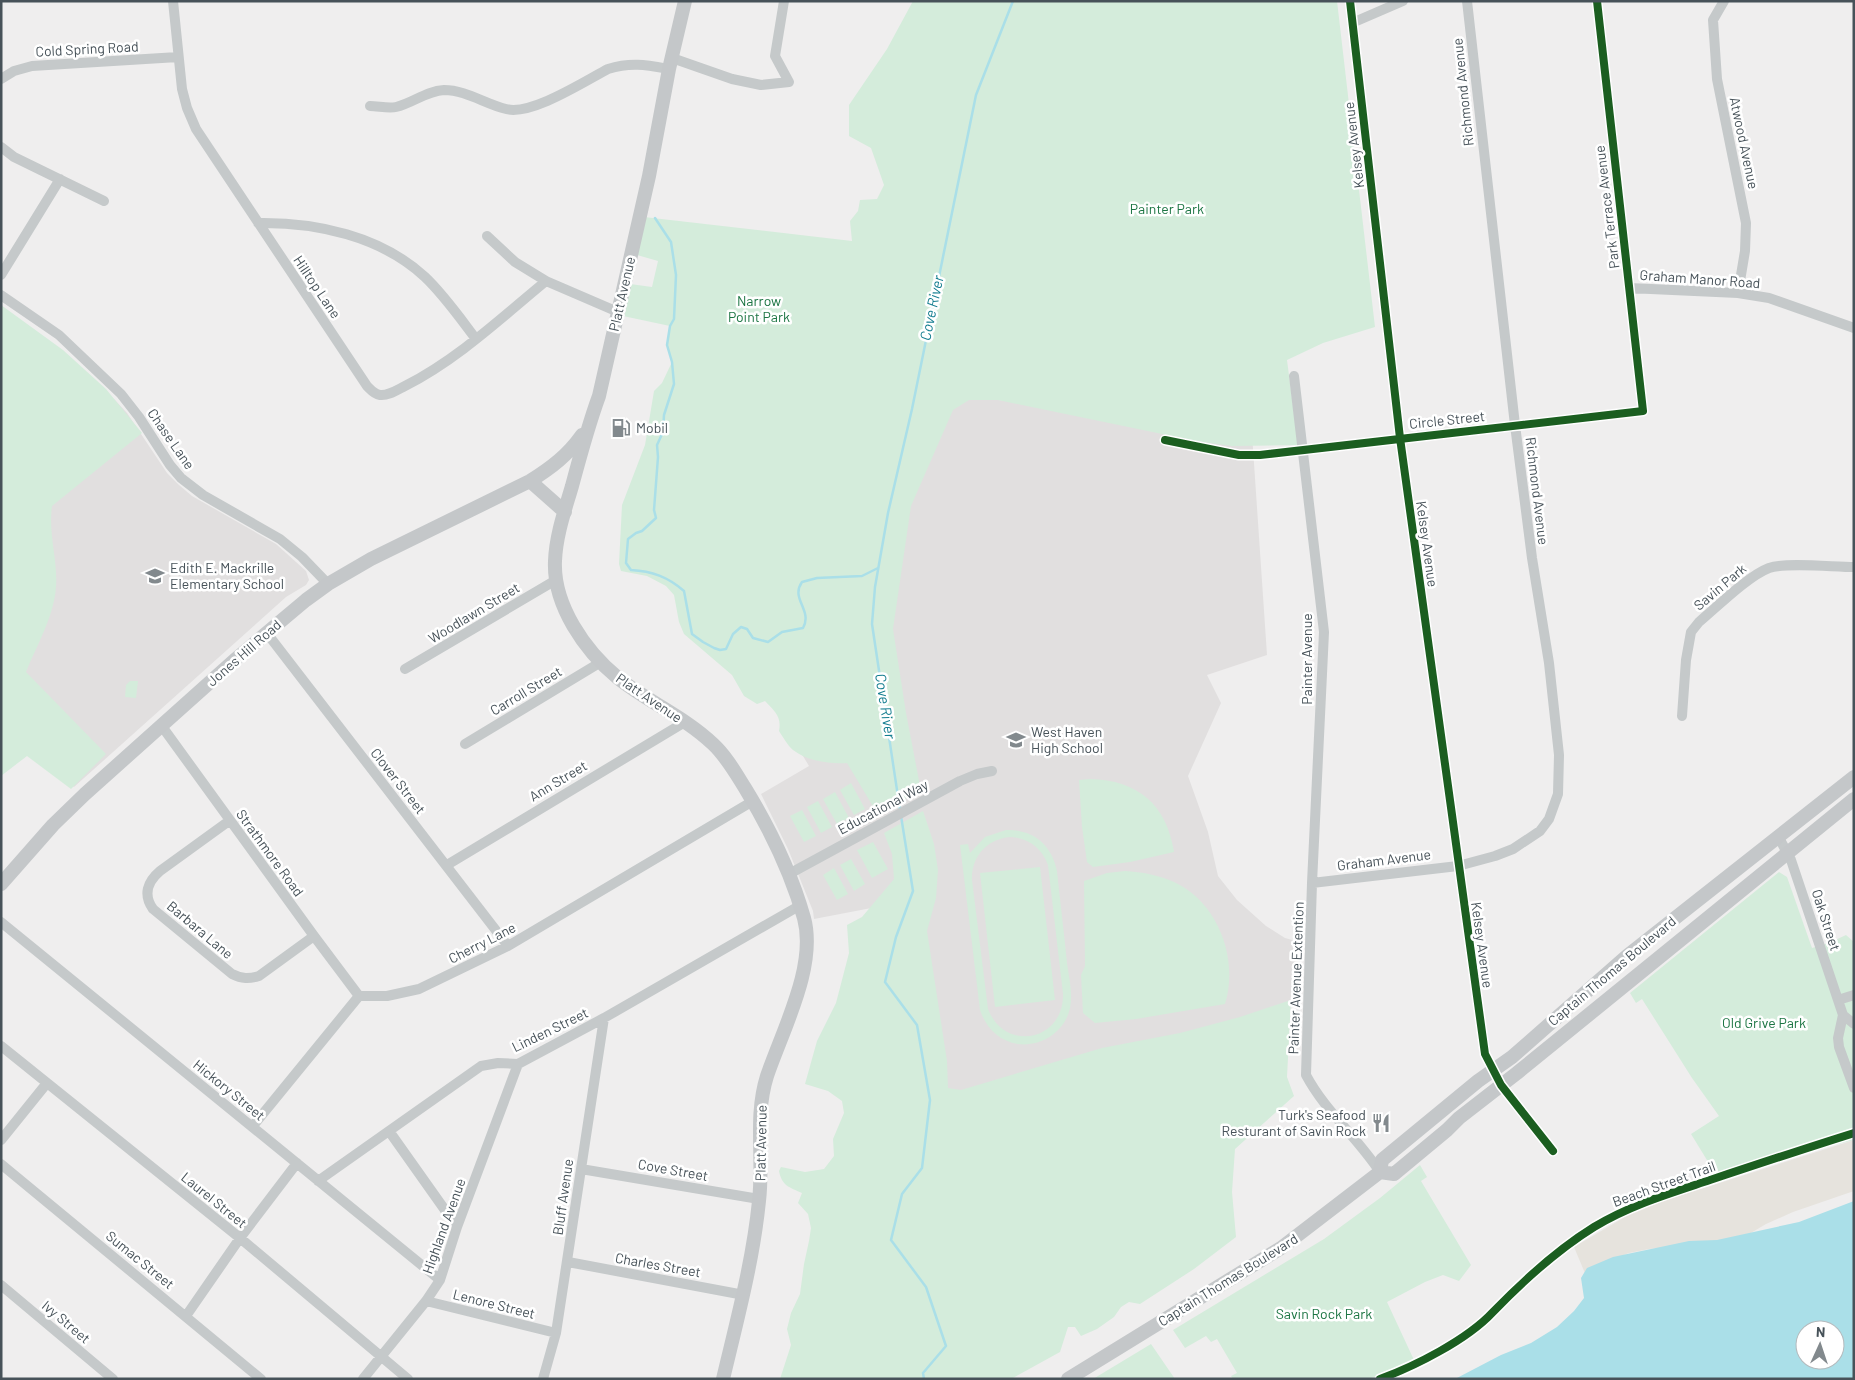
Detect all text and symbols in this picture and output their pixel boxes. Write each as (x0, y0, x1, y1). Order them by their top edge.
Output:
street label: Cold Spring Road (35, 37, 139, 60)
street label: Richmond Avenue (1448, 37, 1477, 147)
street label: Atwood Avenue (1726, 95, 1763, 190)
street label: Kelsey Avenue (1340, 101, 1367, 189)
street label: Park Terrace Avenue (1591, 144, 1623, 270)
park label: Painter Park (1130, 200, 1204, 217)
street label: Hilltop Lane (290, 252, 345, 321)
street label: Platt Avenue (605, 255, 638, 333)
street label: Graham Manor Road (1639, 266, 1761, 291)
water label: Cove River (915, 273, 947, 342)
park label: Narrow Point Park (728, 292, 790, 325)
street label: Chase Lane (144, 405, 199, 472)
street label: Circle Street (1408, 407, 1486, 432)
fuel station icon: Mobil (610, 417, 632, 439)
place label: Mobil (636, 419, 668, 436)
street label: Richmond Avenue (1522, 436, 1553, 546)
street label: Kelsey Avenue (1413, 500, 1442, 588)
place label: Edith E. Mackrille Elementary School (170, 559, 284, 592)
street label: Savin Park (1690, 560, 1749, 613)
school or university icon: Edith E. Mackrille Elementary School (144, 565, 166, 587)
street label: Woodlawn Street (425, 579, 522, 647)
street label: Painter Avenue (1298, 613, 1315, 705)
street label: Jones Hill Road (203, 616, 284, 690)
street label: Carroll Street (487, 662, 565, 719)
street label: Platt Avenue (613, 669, 686, 726)
water label: Cove River (872, 672, 900, 741)
place label: West Haven High School (1031, 723, 1103, 756)
school or university icon: West Haven High School (1005, 729, 1027, 751)
street label: Clover Street (367, 744, 429, 817)
street label: Ann Street (526, 757, 590, 804)
street label: Educational Way (835, 775, 931, 838)
street label: Strathmore Road (233, 806, 308, 900)
street label: Graham Avenue (1336, 845, 1432, 874)
street label: Oak Street (1809, 887, 1844, 953)
street label: Barbara Lane (164, 897, 237, 962)
street label: Painter Avenue Extention (1284, 901, 1307, 1055)
street label: Kelsey Avenue (1468, 901, 1497, 989)
street label: Captain Thomas Boulevard (1544, 912, 1679, 1029)
street label: Cherry Lane (445, 918, 518, 967)
street label: Linden Street (509, 1004, 591, 1055)
park label: Old Grive Park (1722, 1014, 1806, 1031)
street label: Hickory Street (190, 1056, 269, 1124)
street label: Platt Avenue (751, 1105, 770, 1181)
place label: Turk's Seafood Resturant of Savin Rock (1222, 1106, 1366, 1139)
restaurant icon: Turk's Seafood Resturant of Savin Rock (1370, 1112, 1392, 1134)
street label: Cove Street (637, 1155, 709, 1184)
street label: Beach Street Trail (1610, 1157, 1718, 1210)
street label: Bluff Avenue (549, 1158, 576, 1236)
street label: Laurel Street (178, 1168, 250, 1231)
street label: Highland Avenue (418, 1176, 469, 1276)
street label: Sumac Street (103, 1227, 178, 1292)
street label: Captain Thomas Boulevard (1155, 1230, 1301, 1330)
street label: Charles Street (614, 1249, 702, 1280)
street label: Lenore Street (451, 1285, 537, 1322)
street label: Ivy Street (39, 1297, 94, 1347)
park label: Savin Rock Park (1276, 1305, 1372, 1322)
north arrow (1795, 1320, 1845, 1370)
text: N (1816, 1323, 1826, 1340)

